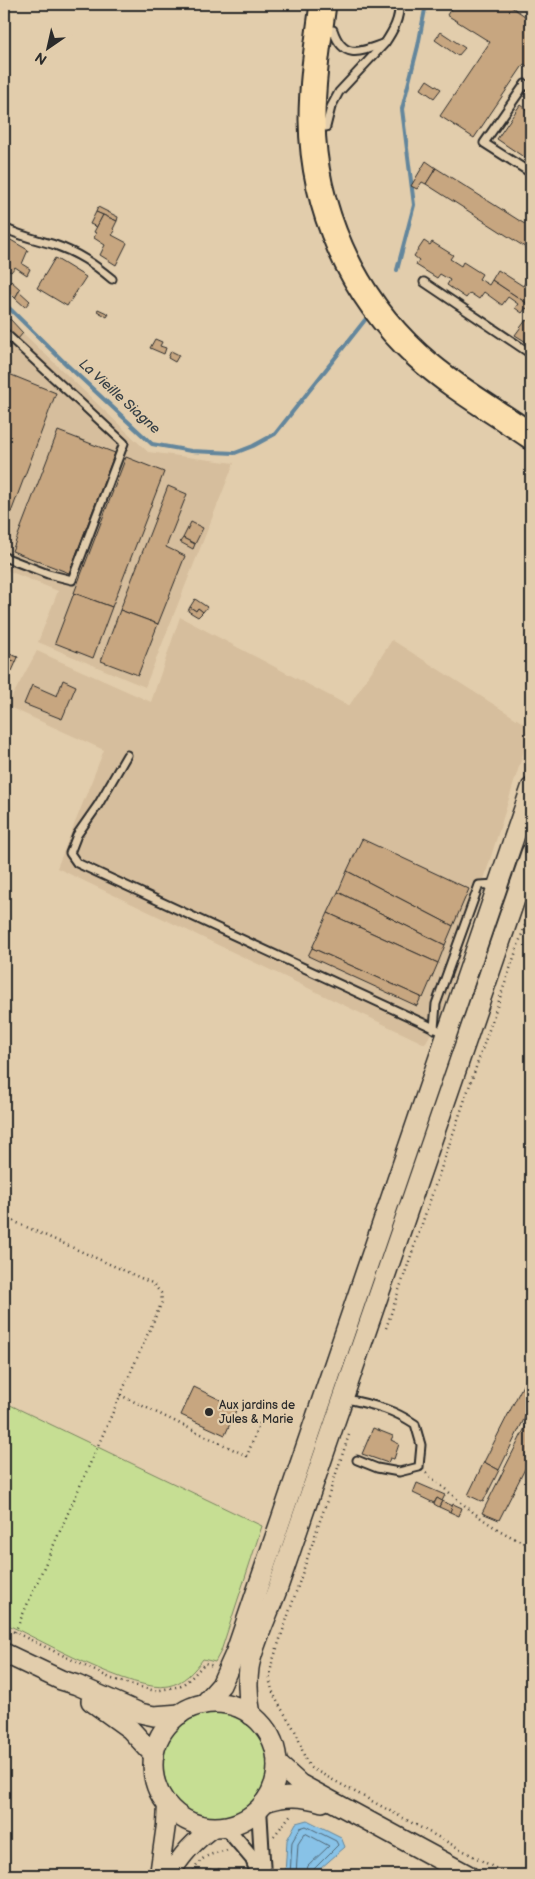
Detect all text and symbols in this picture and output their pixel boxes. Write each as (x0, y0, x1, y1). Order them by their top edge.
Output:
north arrow (22, 22, 72, 72)
text: N (32, 48, 50, 68)
water label: La Vieille Siagne (76, 355, 164, 437)
place label: Aux jardins de Jules & Marie (219, 1398, 295, 1427)
marker: Aux jardins de Jules & Marie (203, 1406, 215, 1418)

